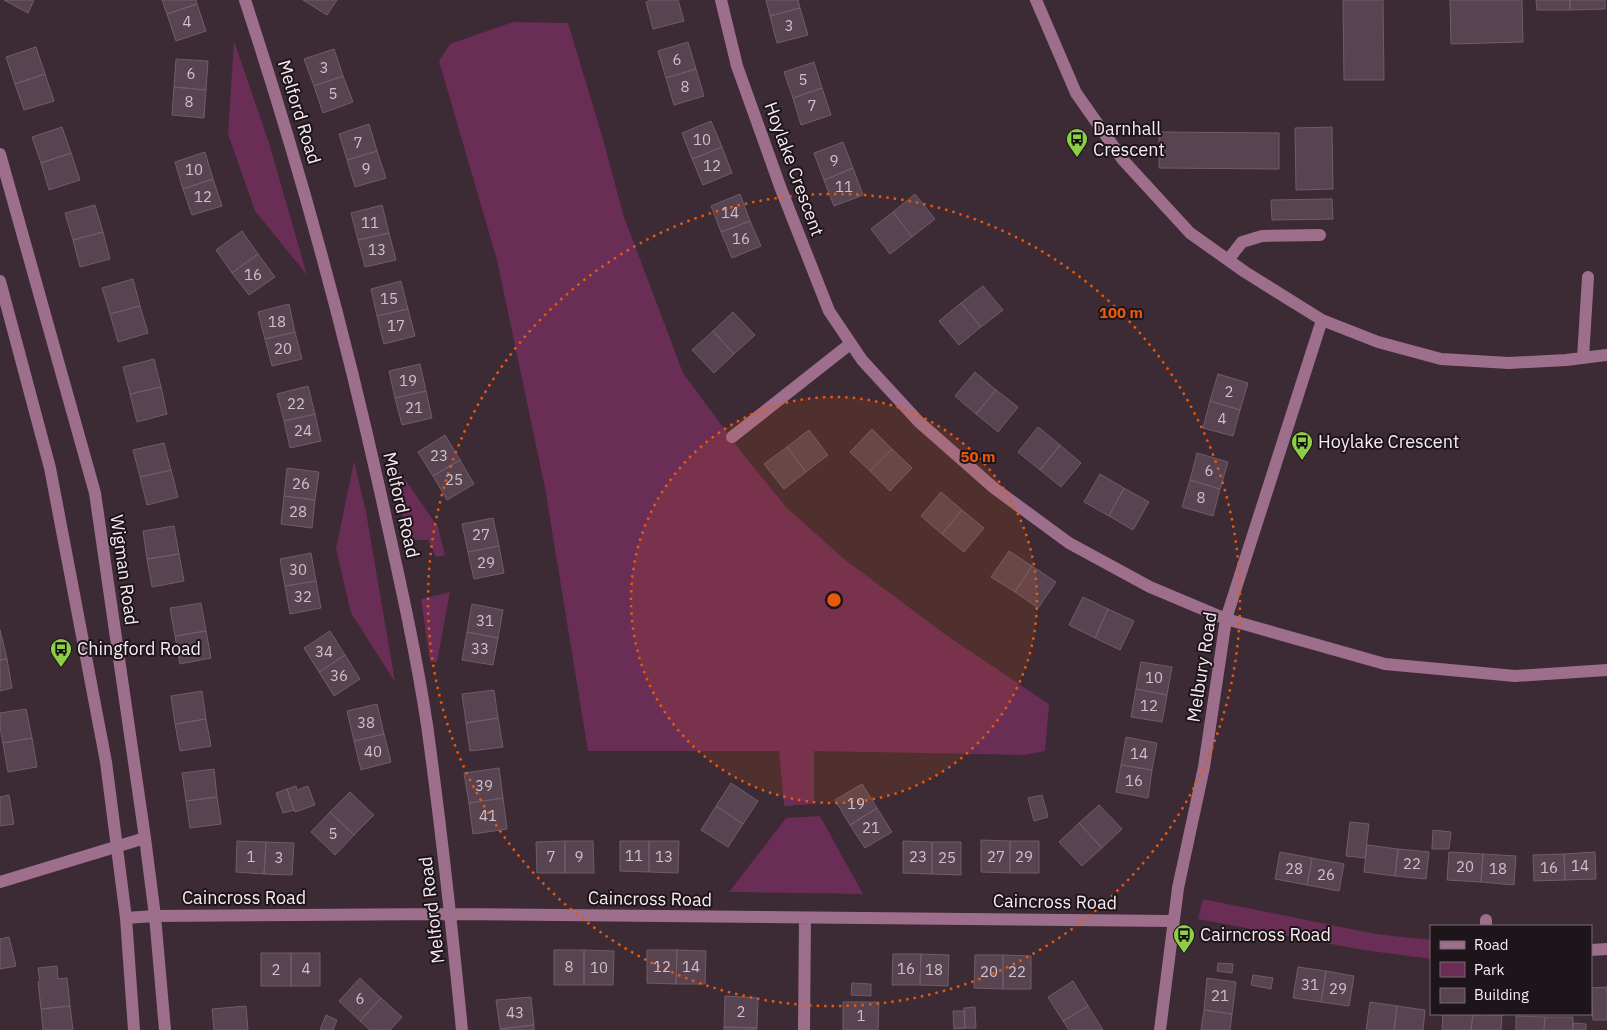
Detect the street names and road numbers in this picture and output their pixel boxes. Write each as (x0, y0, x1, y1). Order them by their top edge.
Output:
street label: Melford Road (273, 57, 326, 167)
street label: Hoylake Crescent (760, 99, 829, 239)
street label: Melford Road (378, 450, 425, 560)
street label: Wigman Road (105, 513, 144, 627)
street label: Melbury Road (1181, 610, 1222, 724)
street label: Melford Road (414, 855, 449, 965)
street label: Caincross Road (182, 886, 306, 909)
street label: Caincross Road (588, 886, 712, 911)
street label: Caincross Road (993, 889, 1117, 914)

